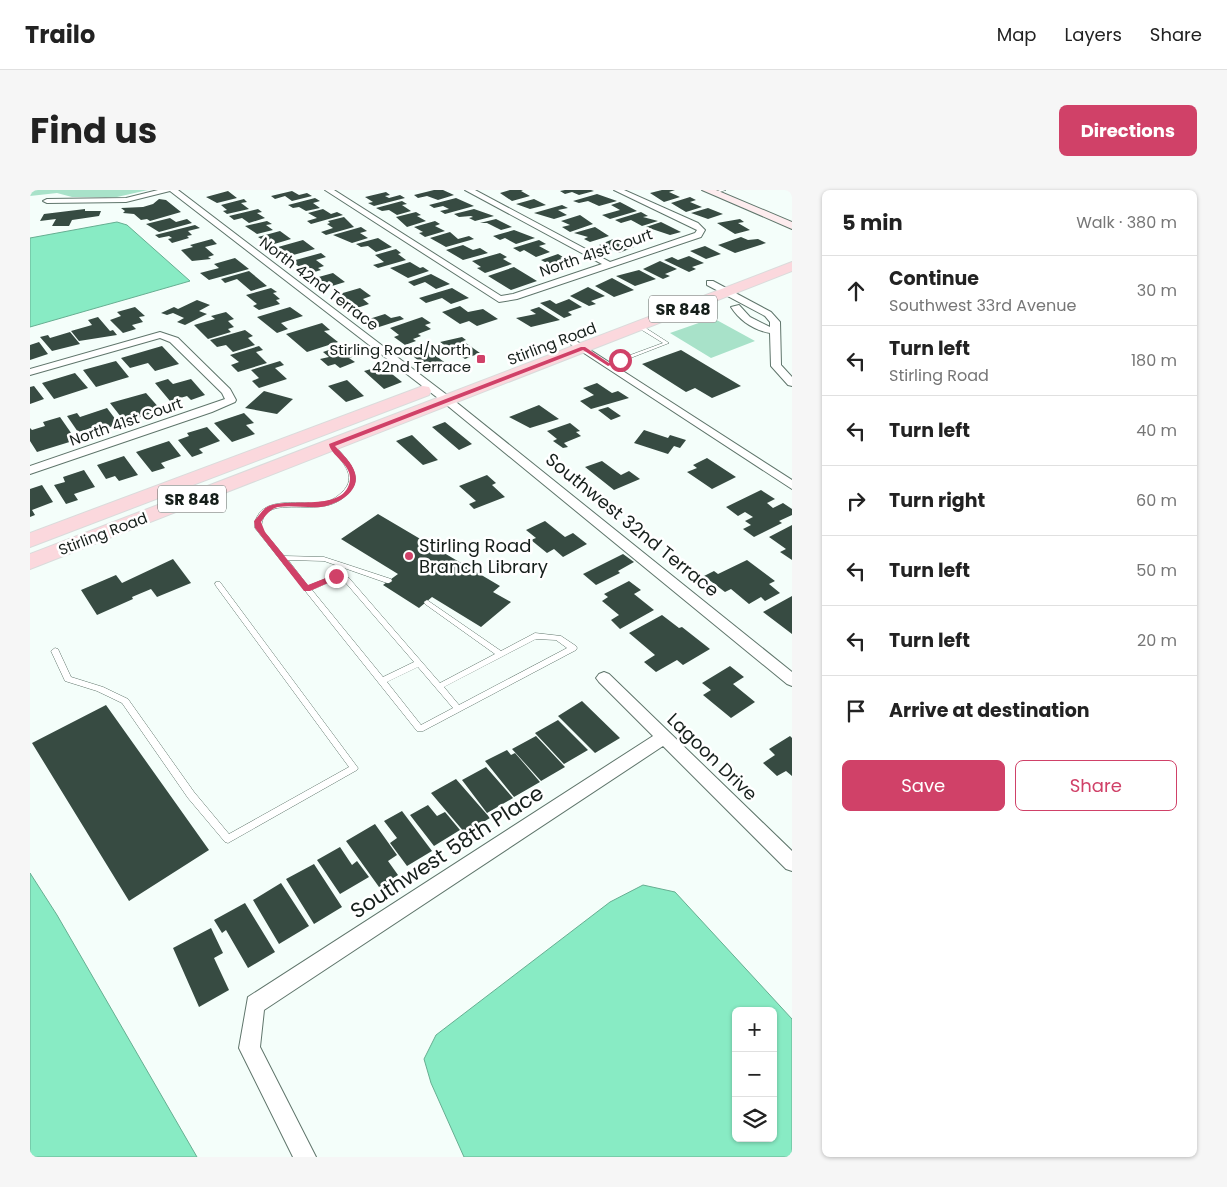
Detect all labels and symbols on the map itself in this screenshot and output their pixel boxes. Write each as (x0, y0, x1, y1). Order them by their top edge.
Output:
street label: North 41st Court (537, 223, 655, 282)
street label: North 42nd Terrace (256, 232, 383, 335)
road number: SR 848 (649, 296, 717, 322)
street label: Stirling Road (504, 317, 599, 370)
place label: Stirling Road/North 42nd Terrace (329, 339, 471, 377)
route start (609, 349, 632, 372)
marker: Stirling Road/North 42nd Terrace (475, 353, 487, 365)
street label: North 41st Court (67, 392, 185, 451)
street label: Southwest 32nd Terrace (540, 447, 724, 602)
road number: SR 848 (158, 486, 226, 512)
street label: Stirling Road (55, 507, 150, 560)
place label: Stirling Road Branch Library (419, 533, 548, 579)
marker: Stirling Road Branch Library (403, 550, 415, 562)
route end (325, 565, 348, 588)
street label: Lagoon Drive (662, 707, 763, 806)
street label: Southwest 58th Place (344, 778, 549, 925)

